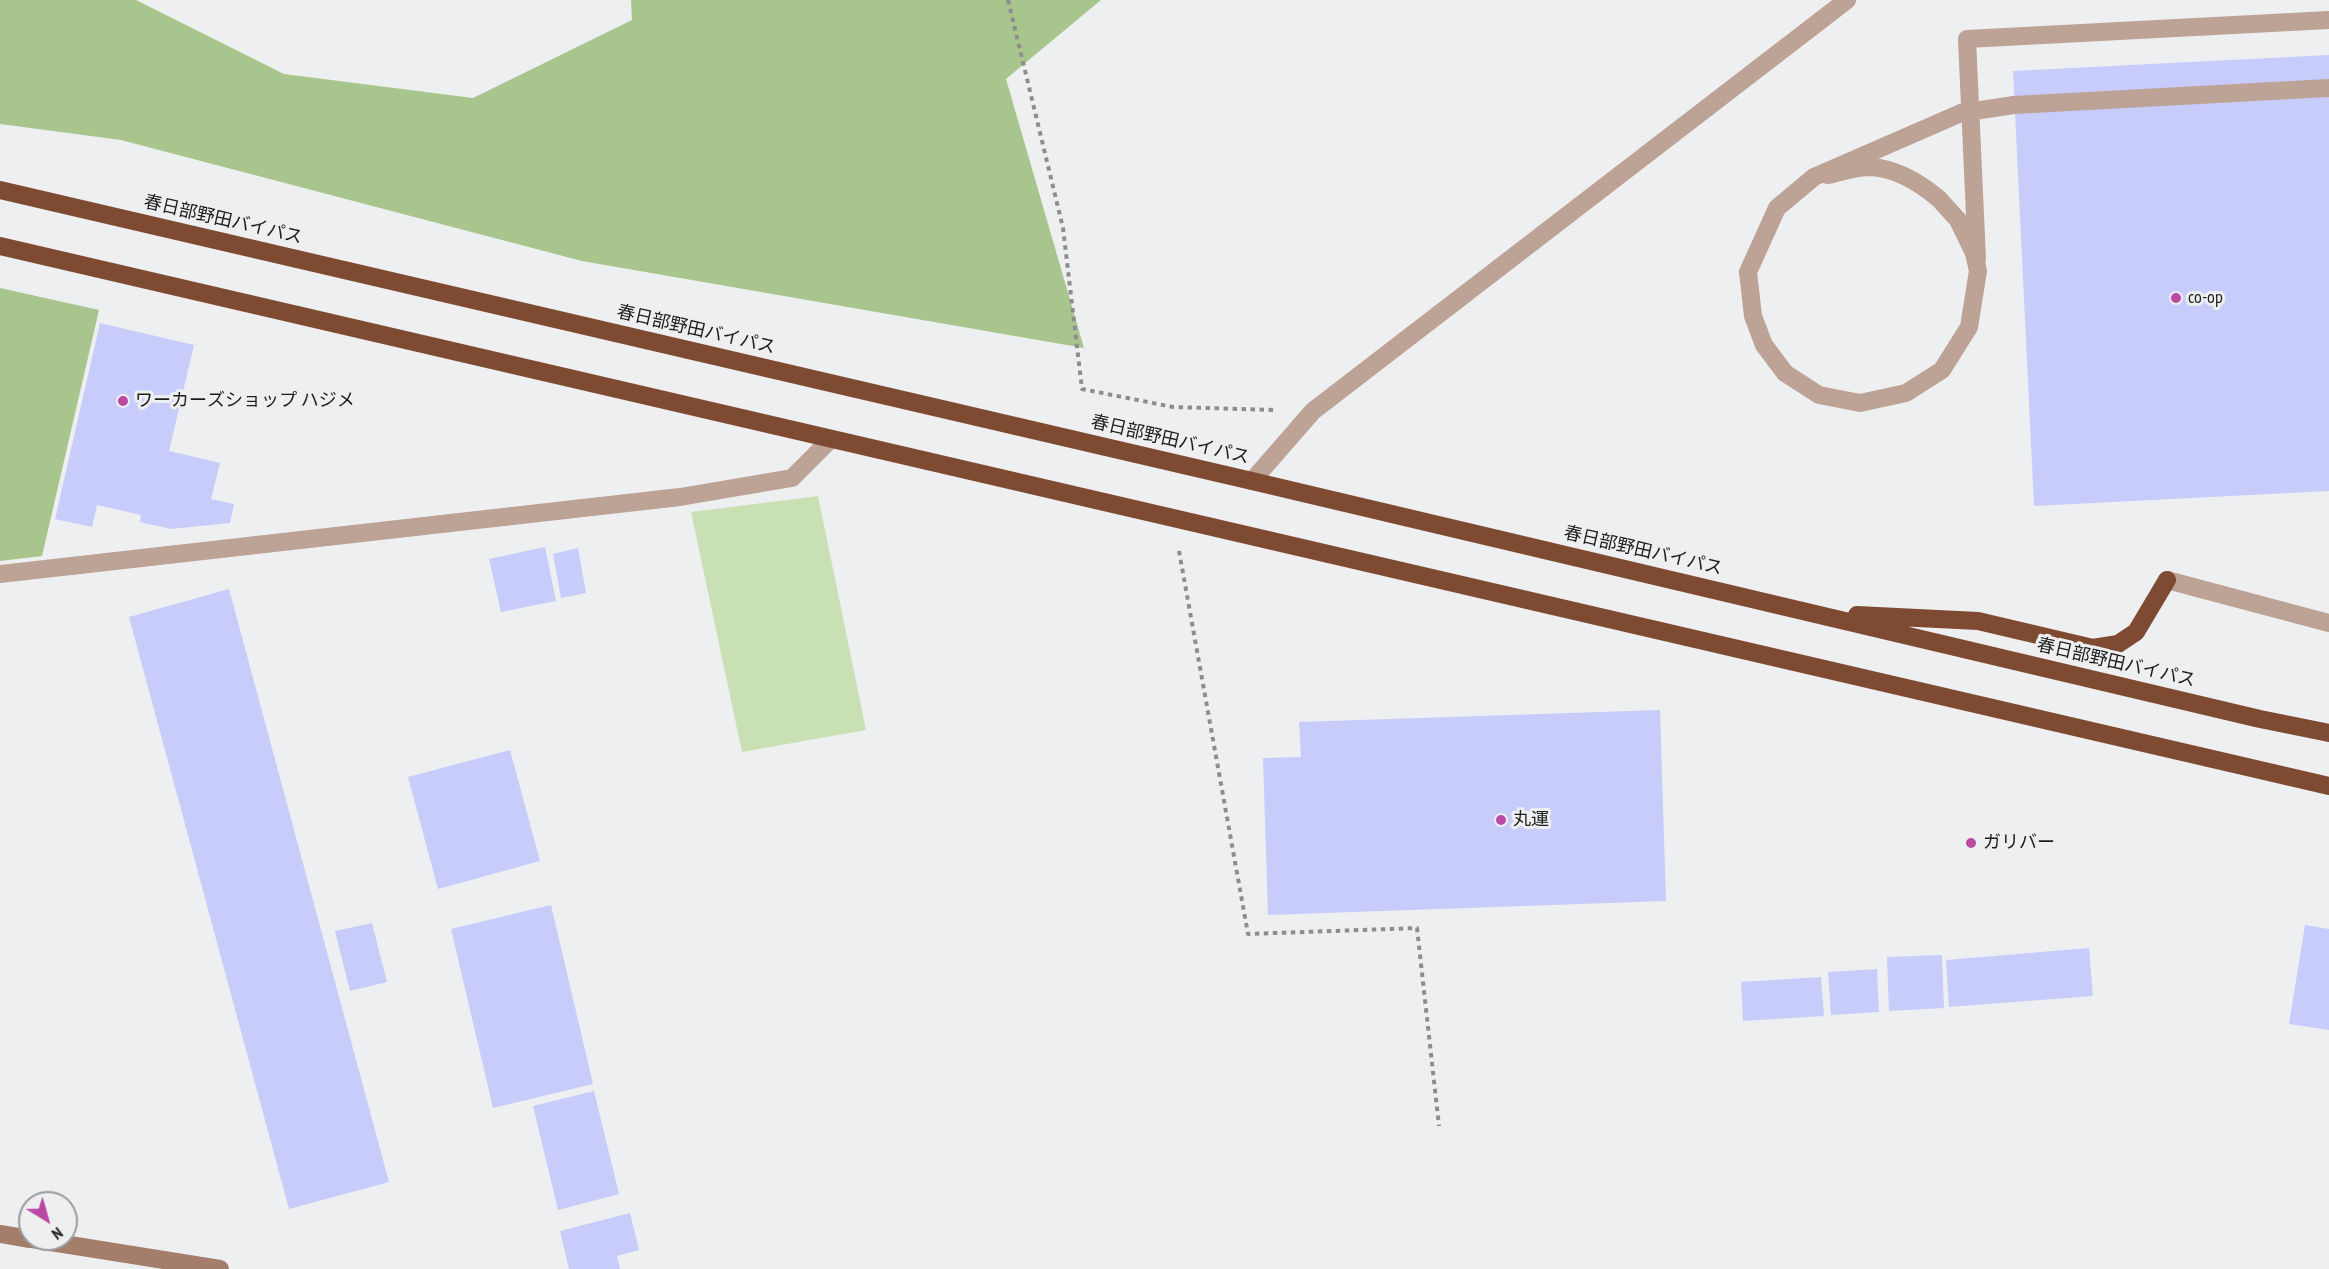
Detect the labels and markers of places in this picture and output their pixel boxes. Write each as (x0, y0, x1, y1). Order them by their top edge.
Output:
place label: co-op (2188, 287, 2223, 309)
marker: co-op (2169, 291, 2183, 305)
place label: ワーカーズショップ ハジメ (135, 390, 355, 412)
marker: ワーカーズショップ ハジメ (116, 394, 130, 408)
place label: 丸運 (1513, 809, 1549, 831)
marker: 丸運 (1494, 813, 1508, 827)
place label: ガリバー (1983, 832, 2055, 854)
marker: ガリバー (1964, 836, 1978, 850)

